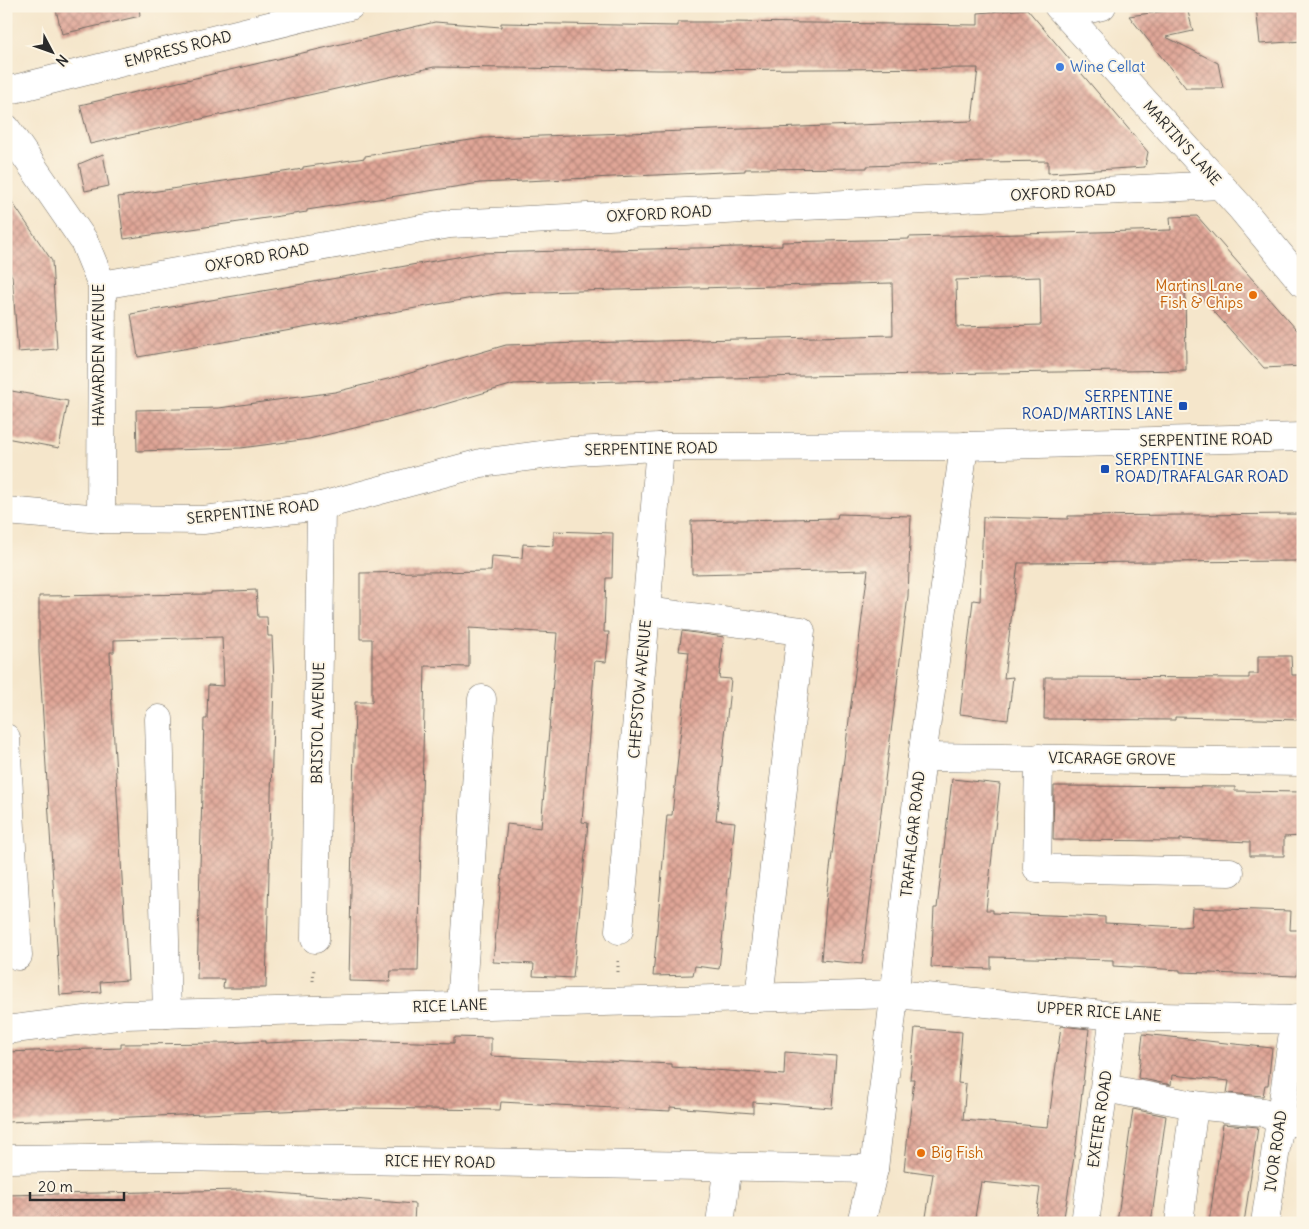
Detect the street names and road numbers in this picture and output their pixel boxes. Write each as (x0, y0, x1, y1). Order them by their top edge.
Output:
street label: EMPRESS ROAD (122, 26, 233, 71)
street label: MARTIN'S LANE (1139, 96, 1226, 189)
street label: OXFORD ROAD (1010, 180, 1116, 205)
street label: OXFORD ROAD (606, 201, 712, 226)
street label: OXFORD ROAD (203, 239, 311, 276)
street label: HAWARDEN AVENUE (89, 284, 108, 426)
street label: SERPENTINE ROAD (1139, 429, 1273, 450)
street label: SERPENTINE ROAD (584, 438, 718, 459)
street label: SERPENTINE ROAD (186, 495, 320, 528)
street label: CHEPSTOW AVENUE (624, 618, 655, 759)
street label: BRISTOL AVENUE (307, 662, 328, 784)
street label: VICARAGE GROVE (1048, 748, 1176, 769)
street label: TRAFALGAR ROAD (896, 770, 929, 898)
street label: RICE LANE (412, 995, 488, 1016)
street label: UPPER RICE LANE (1036, 998, 1162, 1025)
street label: EXETER ROAD (1083, 1069, 1116, 1169)
street label: IVOR ROAD (1260, 1109, 1291, 1193)
street label: RICE HEY ROAD (384, 1151, 496, 1172)

